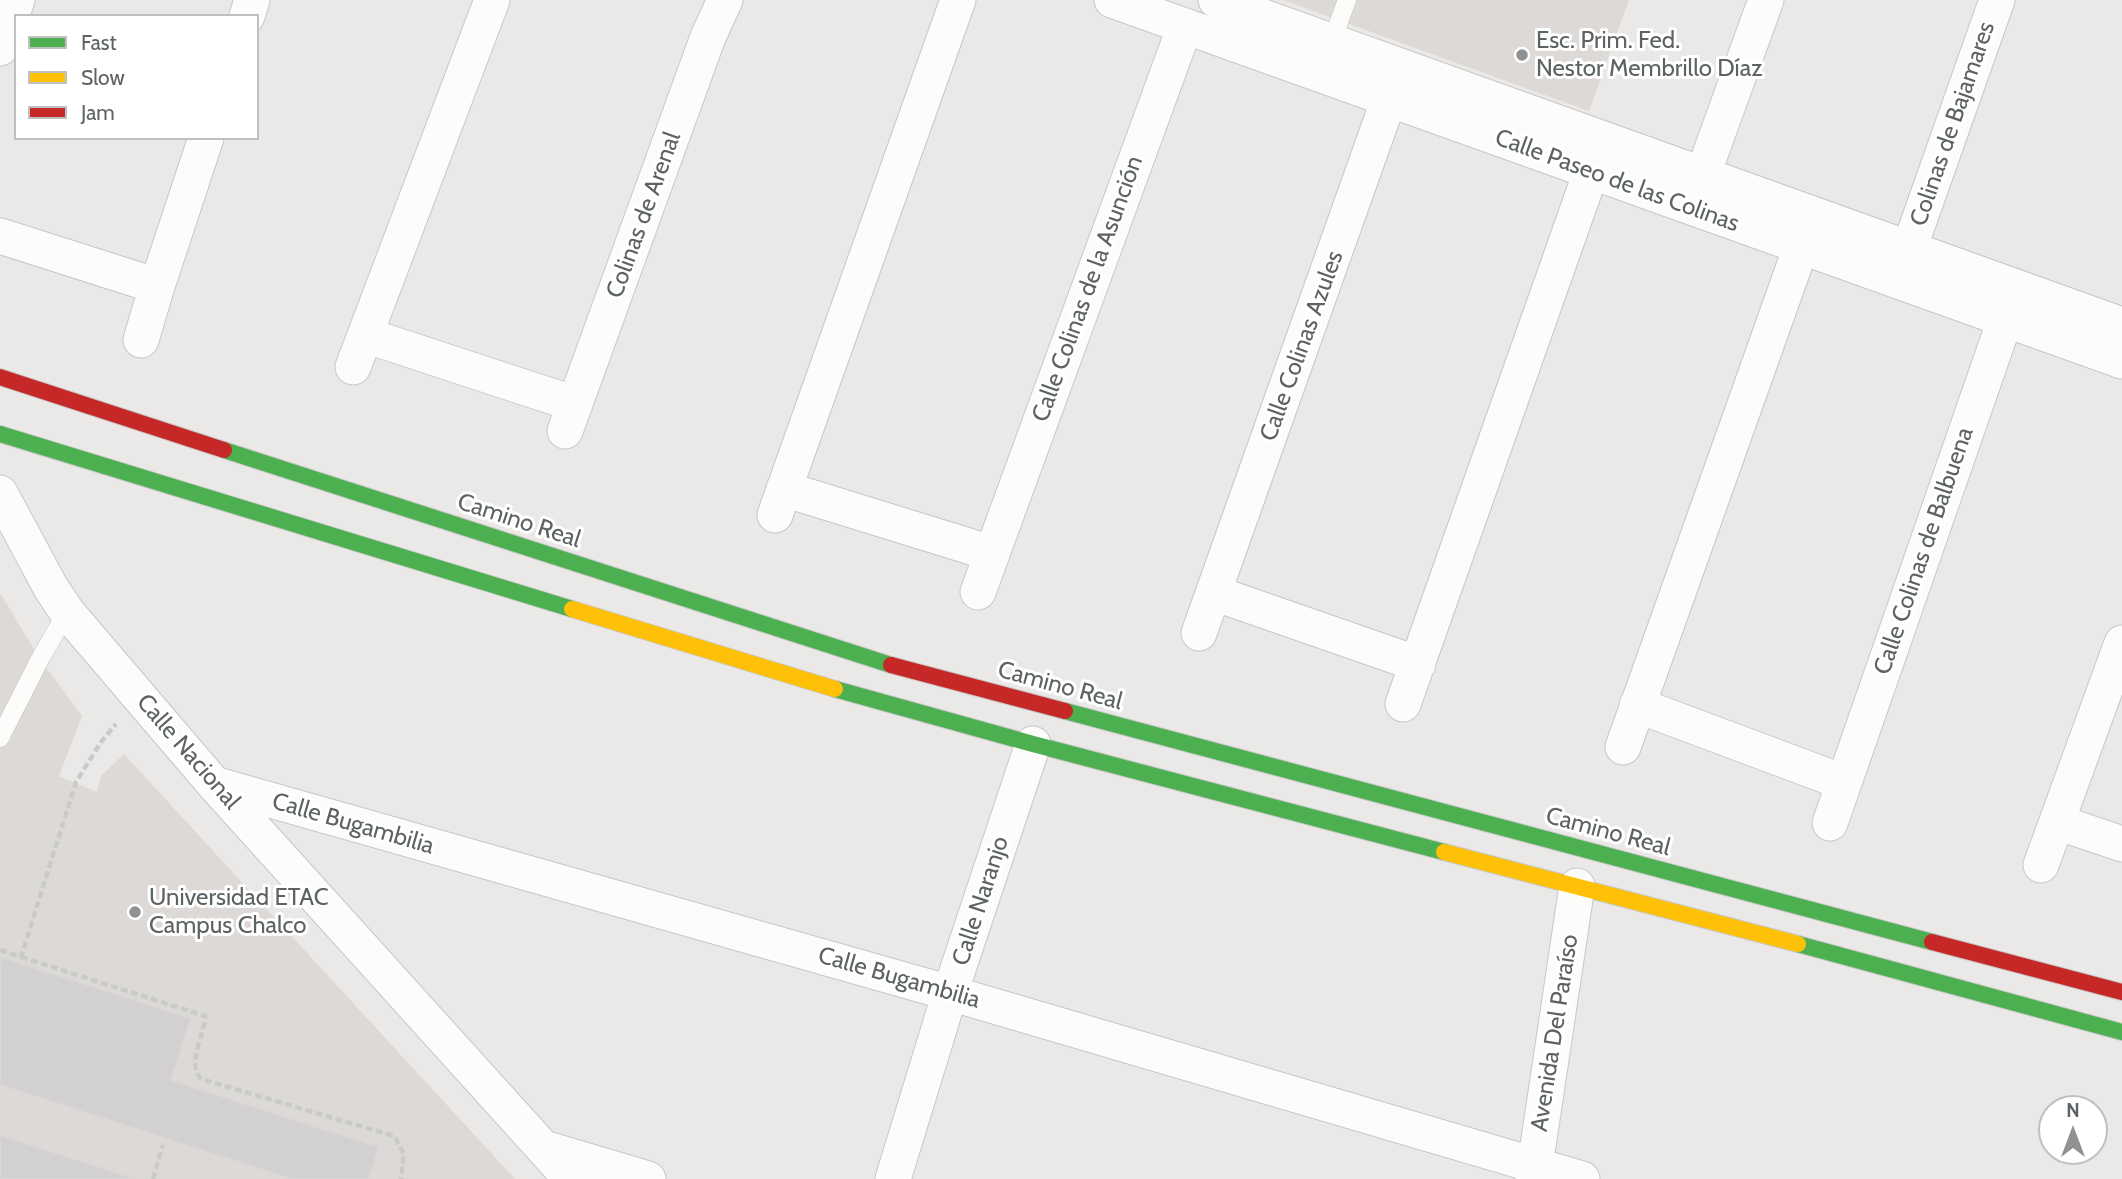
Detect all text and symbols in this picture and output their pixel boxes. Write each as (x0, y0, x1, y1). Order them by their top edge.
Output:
legend (14, 14, 259, 140)
street label: Colinas de Bajamares (1905, 18, 2001, 230)
place label: Esc. Prim. Fed. Nestor Membrillo Díaz (1536, 27, 1762, 83)
text: Fast (81, 30, 117, 55)
marker: Esc. Prim. Fed. Nestor Membrillo Díaz (1514, 47, 1530, 63)
text: Slow (81, 65, 125, 90)
text: Jam (81, 100, 115, 125)
street label: Calle Paseo de las Colinas (1491, 123, 1743, 239)
street label: Colinas de Arenal (601, 128, 687, 302)
street label: Calle Colinas de la Asunción (1026, 152, 1150, 426)
street label: Calle Colinas Azules (1254, 247, 1350, 445)
street label: Calle Colinas de Balbuena (1868, 424, 1980, 678)
street label: Camino Real (454, 488, 584, 554)
street label: Camino Real (994, 656, 1126, 716)
street label: Calle Nacional (130, 689, 246, 815)
street label: Calle Bugambilia (269, 787, 437, 861)
street label: Camino Real (1542, 802, 1674, 862)
street label: Calle Naranjo (947, 833, 1015, 969)
place label: Universidad ETAC Campus Chalco (149, 884, 329, 940)
marker: Universidad ETAC Campus Chalco (127, 904, 143, 920)
street label: Avenida Del Paraíso (1525, 932, 1585, 1134)
street label: Calle Bugambilia (815, 941, 983, 1015)
north arrow (2038, 1095, 2108, 1165)
text: N (2066, 1099, 2080, 1122)

